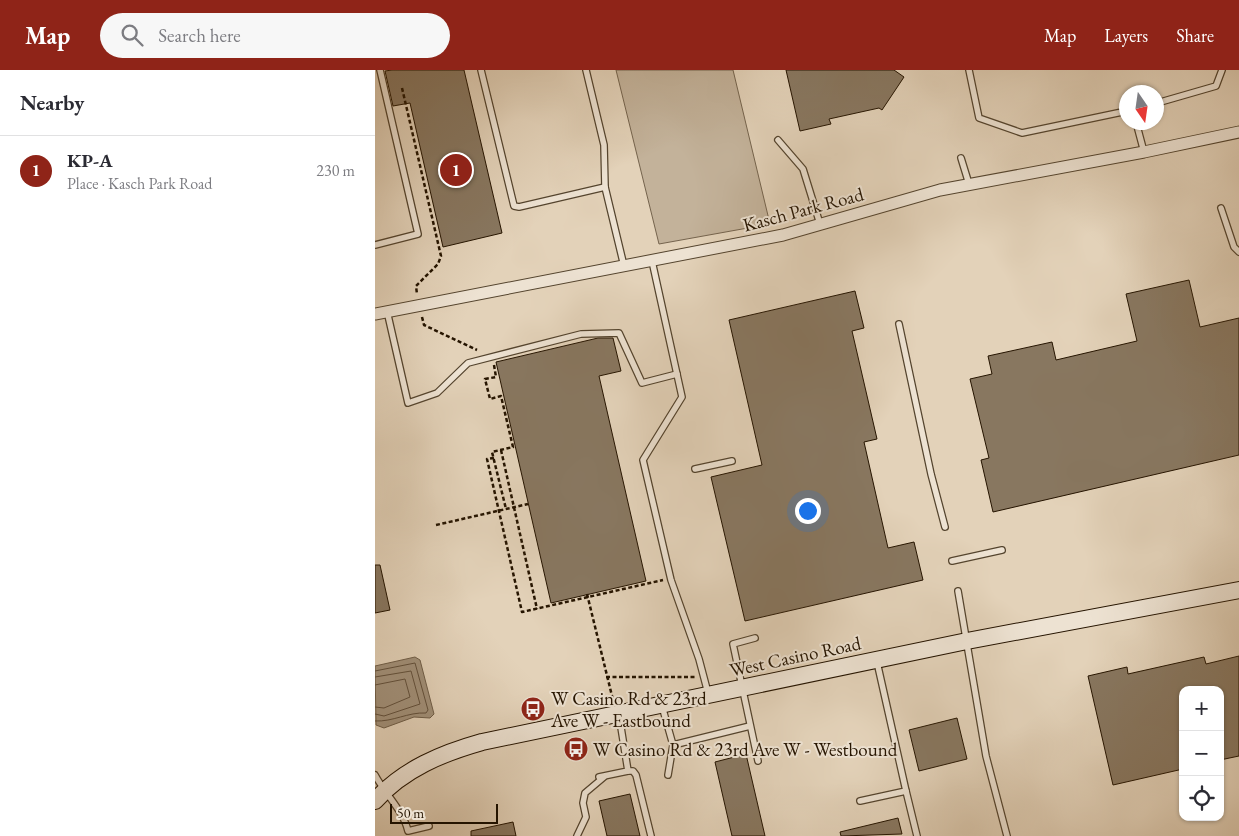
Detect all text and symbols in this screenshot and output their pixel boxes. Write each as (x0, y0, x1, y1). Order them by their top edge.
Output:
search box (100, 13, 450, 58)
text: Map (25, 20, 70, 51)
icon: search (118, 21, 146, 49)
text: Search here (158, 23, 241, 48)
text: Map (1044, 24, 1076, 47)
text: Layers (1104, 24, 1148, 47)
text: Share (1176, 24, 1214, 47)
north arrow (1119, 85, 1164, 130)
text: Nearby (20, 89, 84, 116)
text: KP-A (67, 148, 113, 173)
pin: 1 (440, 151, 472, 189)
text: 1 (32, 160, 40, 181)
text: 230 m (316, 160, 355, 181)
text: Place · Kasch Park Road (67, 173, 212, 194)
street label: Kasch Park Road (740, 181, 867, 238)
your location (795, 498, 821, 524)
street label: West Casino Road (727, 630, 863, 683)
place label: W Casino Rd & 23rd Ave W - Eastbound (550, 686, 707, 733)
map controls (1179, 686, 1224, 821)
button: + (1179, 686, 1224, 731)
bus stop icon: W Casino Rd & 23rd Ave W - Eastbound (520, 696, 546, 722)
button: − (1179, 731, 1224, 776)
bus stop icon: W Casino Rd & 23rd Ave W - Westbound (563, 736, 589, 762)
place label: W Casino Rd & 23rd Ave W - Westbound (593, 737, 898, 762)
button: locate (1179, 776, 1224, 821)
scale bar (390, 801, 497, 824)
text: 50 m (397, 804, 424, 822)

